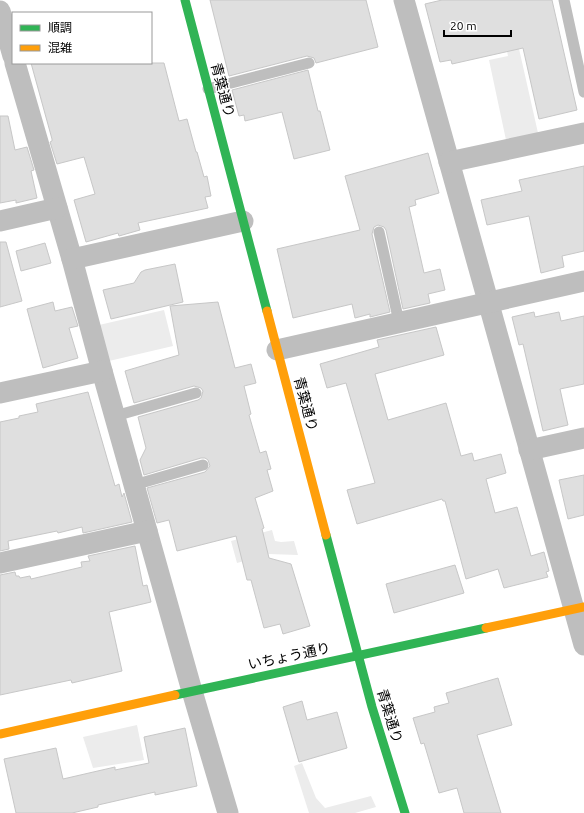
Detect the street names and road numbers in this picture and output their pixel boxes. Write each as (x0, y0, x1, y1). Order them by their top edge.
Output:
street label: 青葉通り (208, 61, 238, 119)
street label: 青葉通り (291, 375, 321, 433)
street label: いちょう通り (246, 639, 332, 673)
street label: 青葉通り (374, 687, 406, 745)

